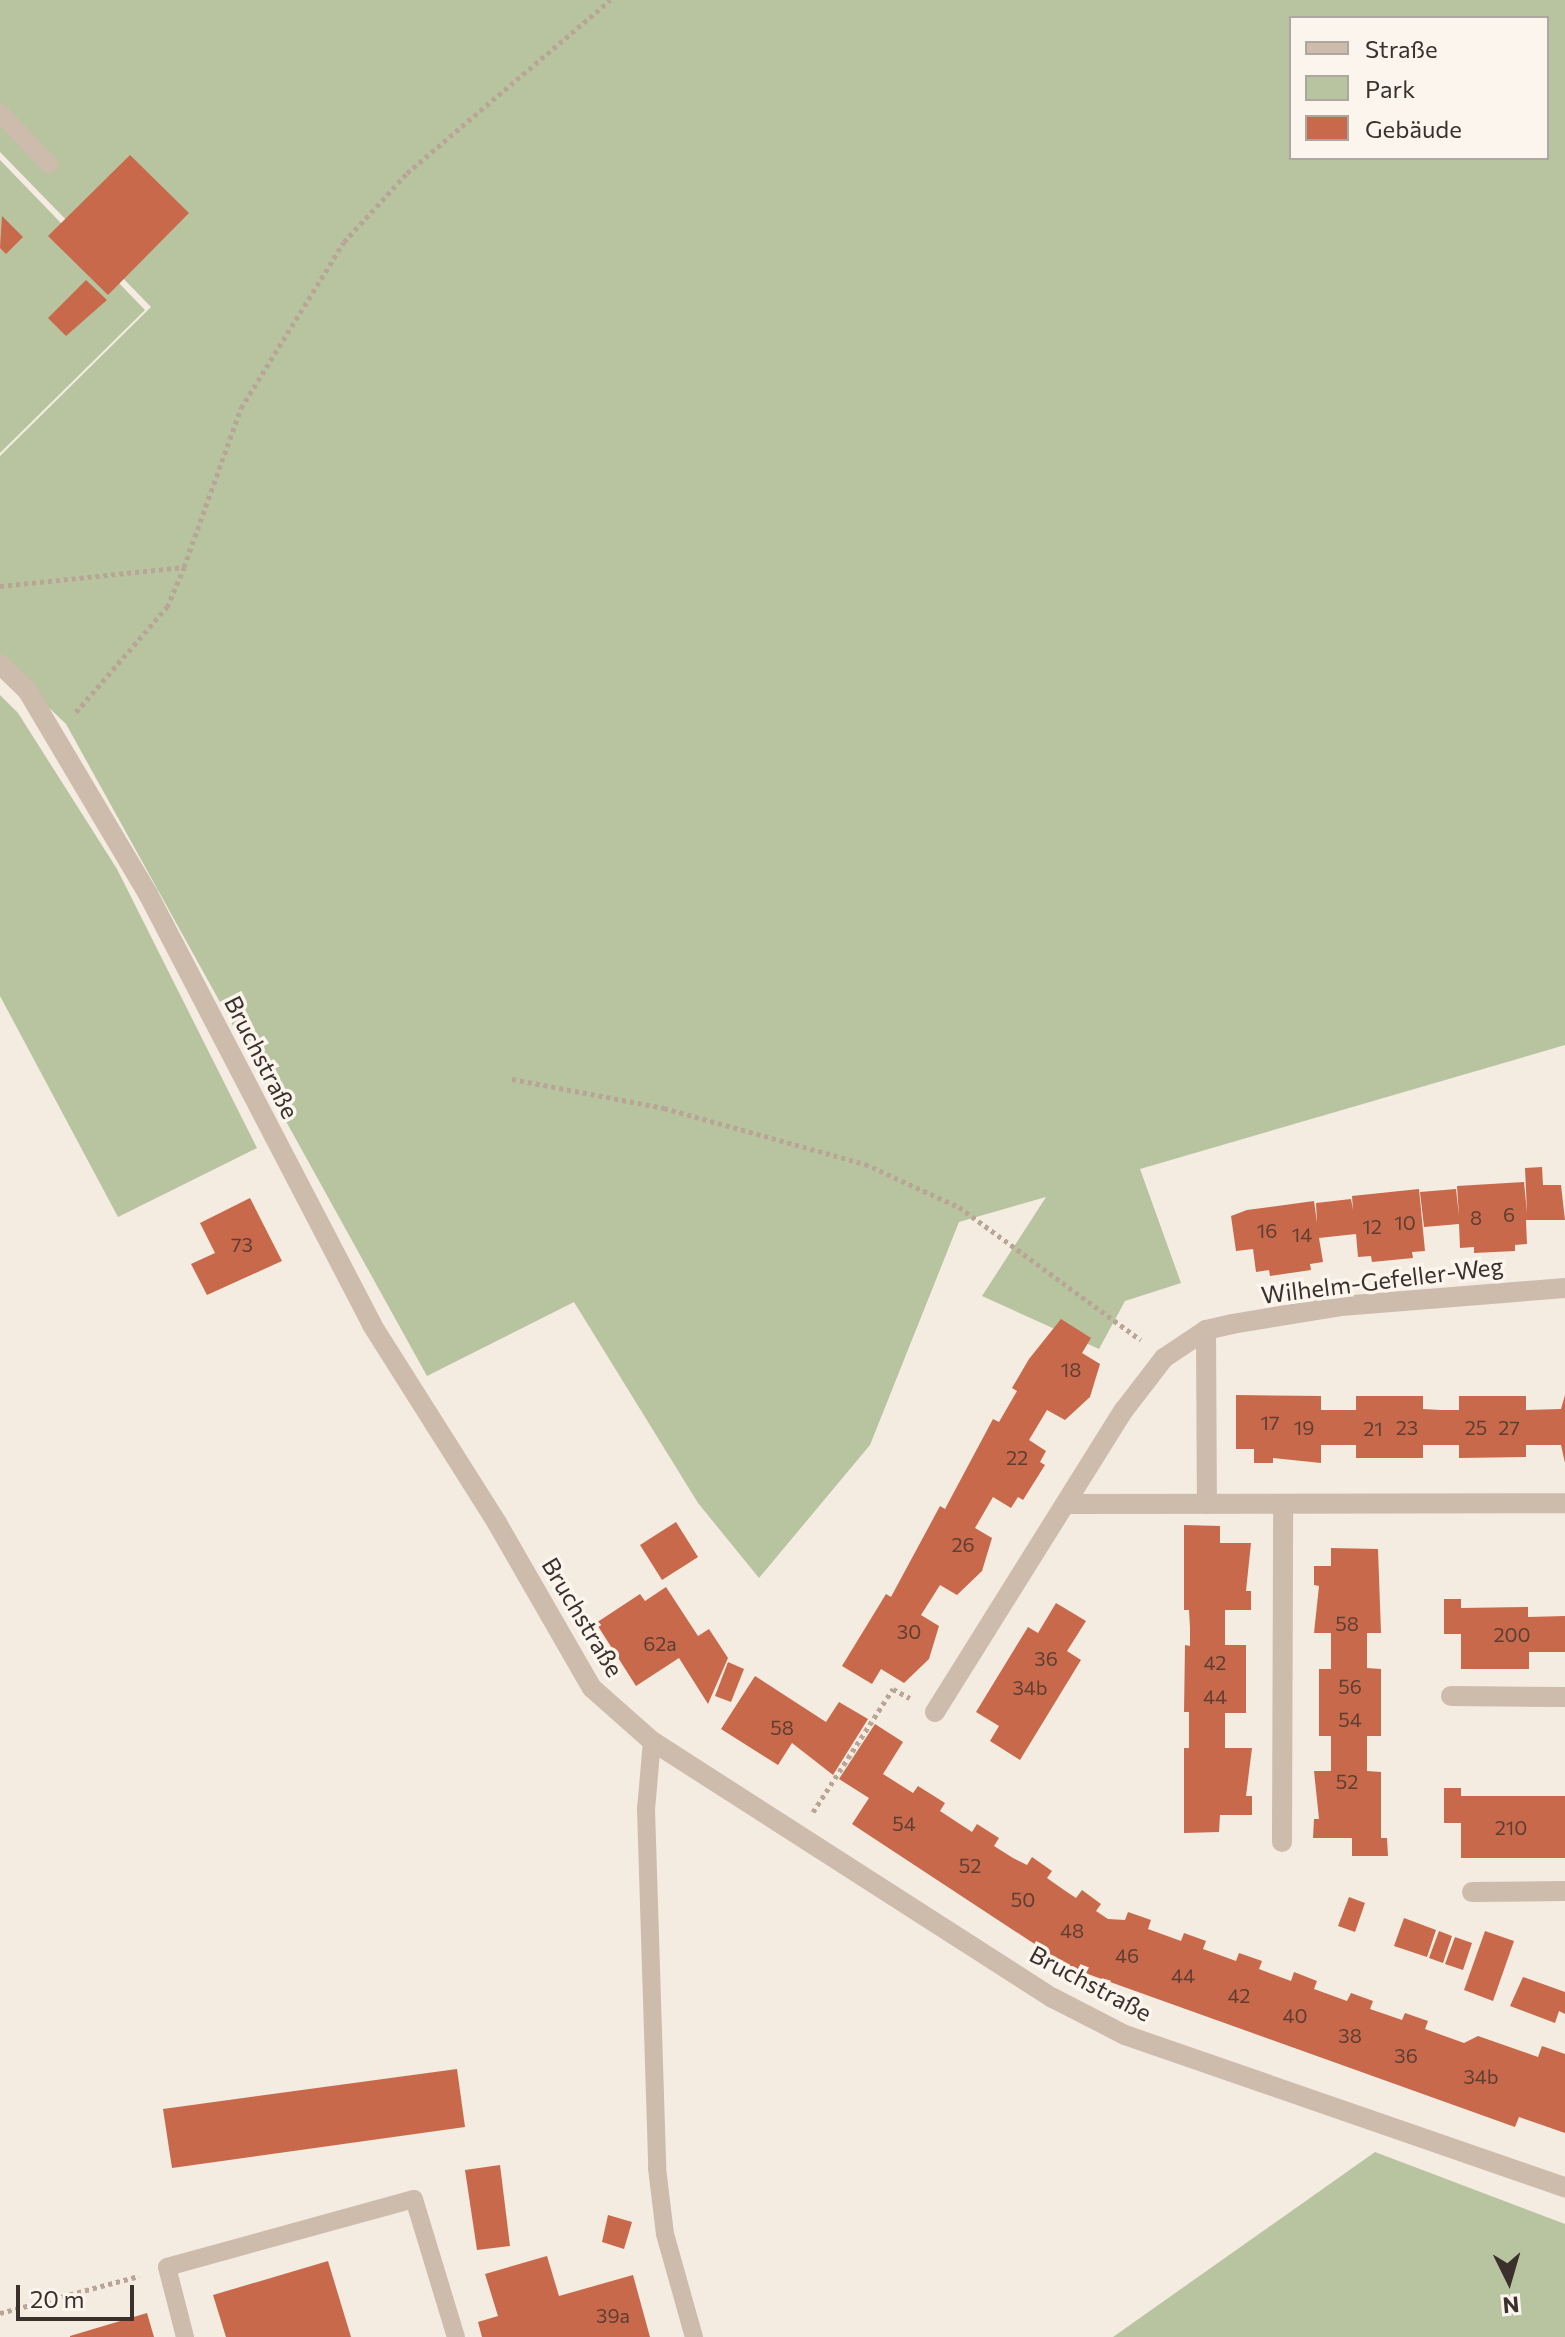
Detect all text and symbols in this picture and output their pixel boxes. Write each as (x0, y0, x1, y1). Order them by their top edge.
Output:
legend (1289, 16, 1549, 160)
text: Straße (1365, 34, 1438, 63)
text: Park (1365, 74, 1415, 103)
text: Gebäude (1365, 114, 1462, 143)
street label: Bruchstraße (219, 991, 305, 1123)
house number: 6 (1503, 1202, 1515, 1226)
house number: 8 (1470, 1205, 1482, 1229)
house number: 10 (1394, 1210, 1416, 1234)
house number: 12 (1362, 1214, 1382, 1238)
house number: 16 (1257, 1218, 1277, 1242)
house number: 14 (1292, 1222, 1312, 1246)
house number: 73 (231, 1232, 253, 1256)
street label: Wilhelm-Gefeller-Weg (1259, 1251, 1505, 1309)
house number: 18 (1061, 1357, 1081, 1381)
house number: 17 (1260, 1410, 1280, 1434)
house number: 19 (1294, 1415, 1314, 1439)
house number: 23 (1396, 1415, 1418, 1439)
house number: 25 (1465, 1415, 1487, 1439)
house number: 27 (1498, 1415, 1520, 1439)
house number: 21 (1363, 1416, 1383, 1440)
house number: 22 (1006, 1445, 1028, 1469)
house number: 26 (951, 1532, 975, 1556)
street label: Bruchstraße (536, 1552, 630, 1682)
house number: 58 (1335, 1611, 1359, 1635)
house number: 30 (897, 1619, 921, 1643)
house number: 200 (1493, 1622, 1531, 1646)
house number: 62a (643, 1631, 677, 1655)
house number: 36 (1034, 1646, 1058, 1670)
house number: 42 (1204, 1650, 1226, 1674)
house number: 56 (1338, 1674, 1362, 1698)
house number: 34b (1012, 1675, 1048, 1699)
house number: 44 (1203, 1684, 1227, 1708)
house number: 54 (1338, 1707, 1362, 1731)
house number: 58 (770, 1715, 794, 1739)
house number: 52 (1336, 1769, 1358, 1793)
house number: 54 (892, 1811, 916, 1835)
house number: 210 (1495, 1815, 1527, 1839)
house number: 52 (959, 1853, 981, 1877)
house number: 50 (1011, 1887, 1035, 1911)
house number: 48 (1060, 1918, 1084, 1942)
street label: Bruchstraße (1025, 1939, 1157, 2027)
house number: 46 (1115, 1943, 1139, 1967)
house number: 44 (1171, 1963, 1195, 1987)
house number: 42 (1228, 1983, 1250, 2007)
house number: 40 (1282, 2003, 1308, 2027)
house number: 38 (1338, 2023, 1362, 2047)
house number: 36 (1394, 2043, 1418, 2067)
house number: 34b (1463, 2064, 1499, 2088)
north arrow (1469, 2241, 1549, 2321)
scale bar (20, 2269, 138, 2319)
text: 20 m (30, 2284, 84, 2313)
text: N (1502, 2291, 1521, 2320)
house number: 39a (596, 2303, 630, 2327)

